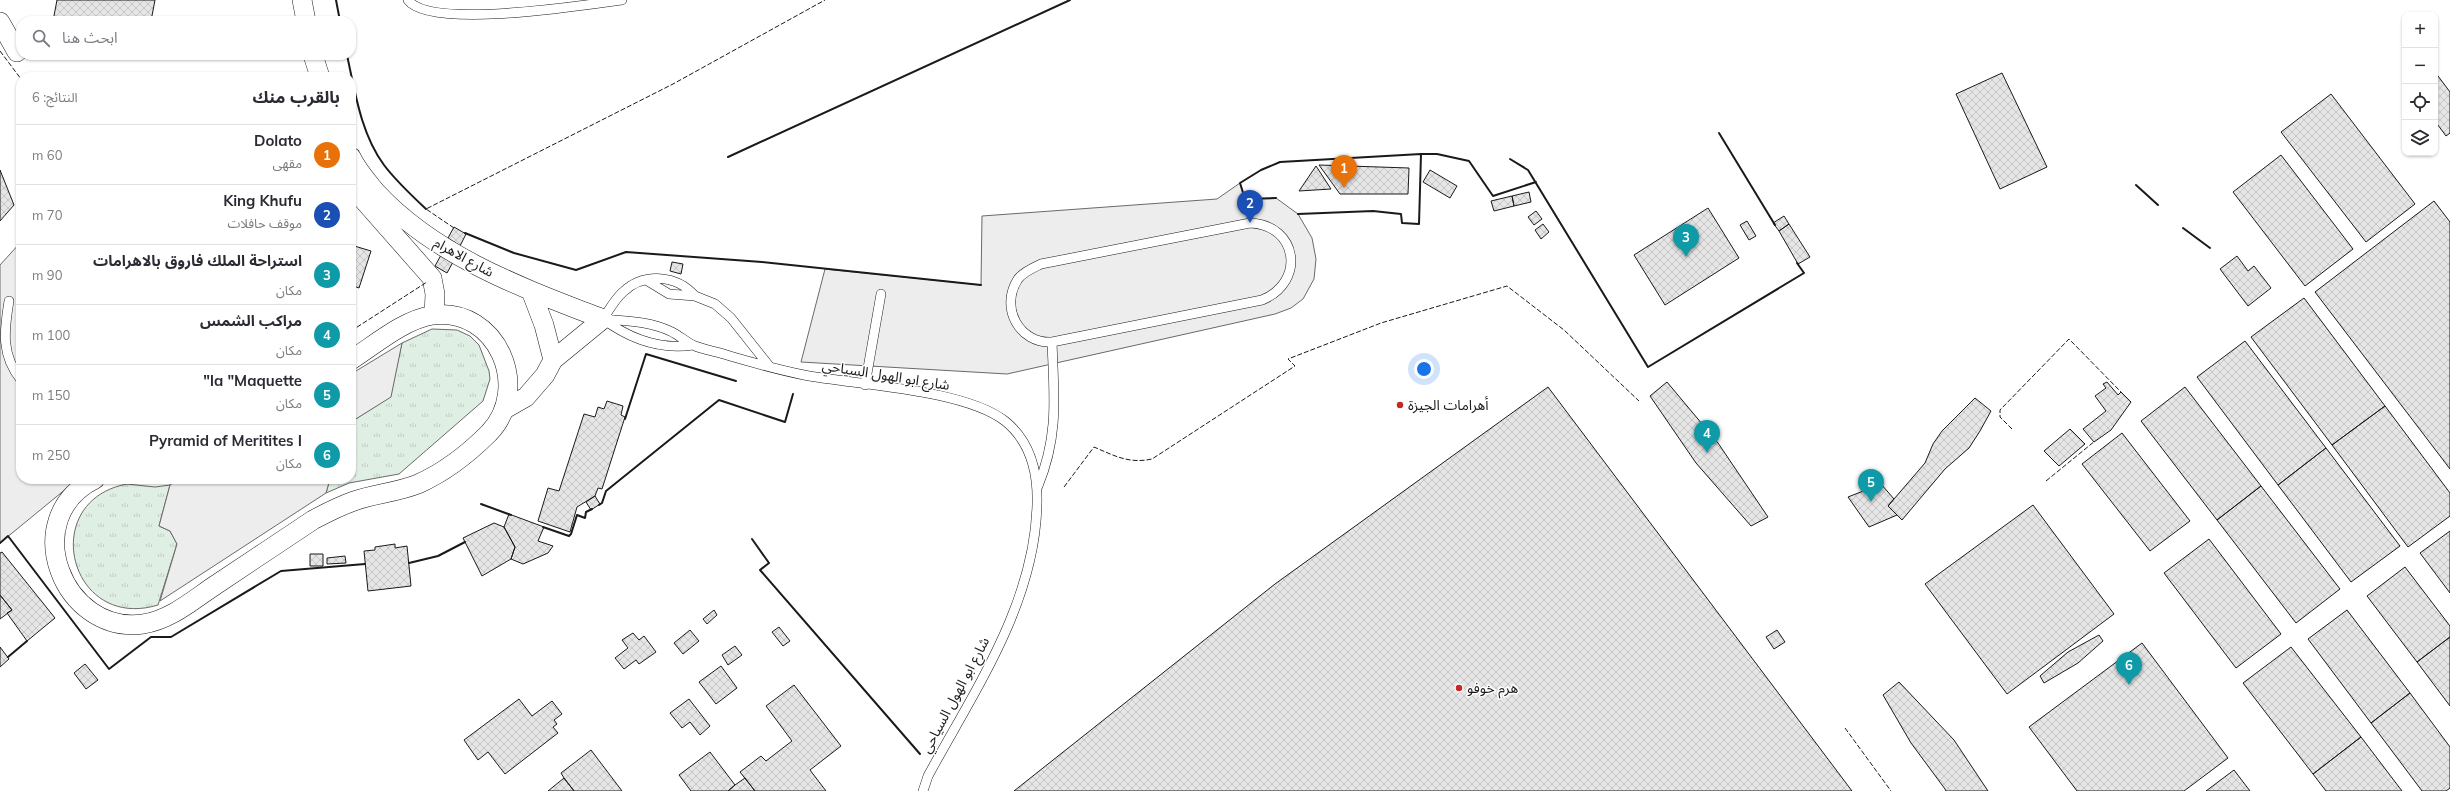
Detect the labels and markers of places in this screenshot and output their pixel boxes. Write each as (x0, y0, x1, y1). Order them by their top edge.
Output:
pin: 1 (1331, 155, 1357, 188)
pin: 2 (1237, 190, 1263, 223)
pin: 3 (1673, 224, 1699, 257)
place label: أهرامات الجيزة (1408, 396, 1489, 414)
marker: أهرامات الجيزة (1395, 400, 1405, 410)
pin: 4 (1694, 420, 1720, 453)
pin: 5 (1858, 469, 1884, 502)
pin: 6 (2116, 652, 2142, 685)
place label: هرم خوفو (1467, 679, 1518, 699)
marker: هرم خوفو (1454, 683, 1464, 693)

